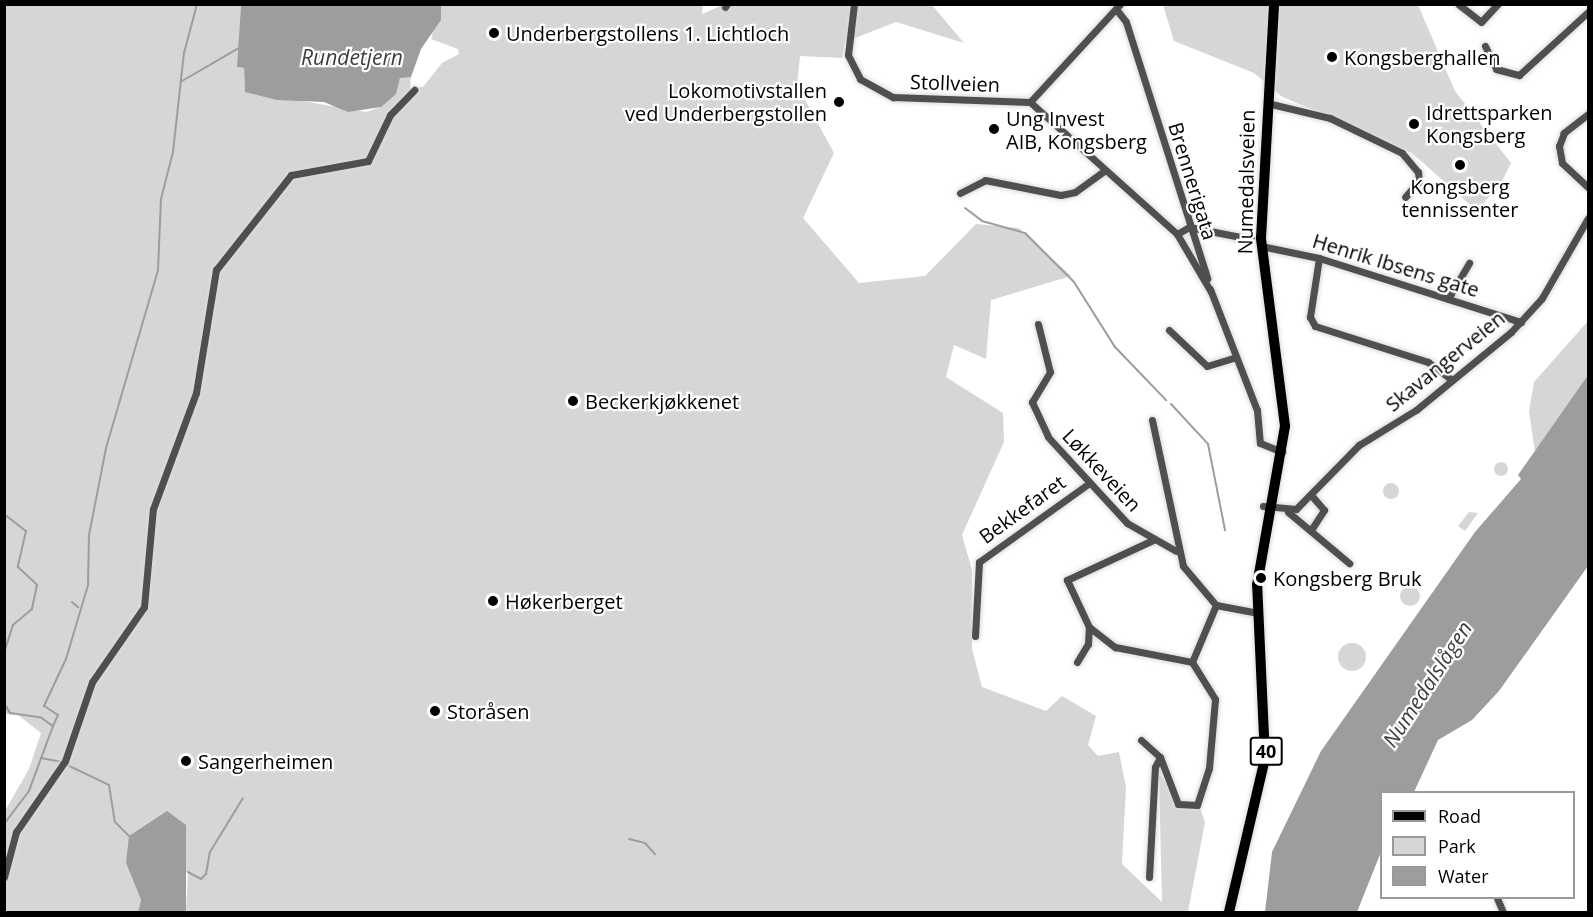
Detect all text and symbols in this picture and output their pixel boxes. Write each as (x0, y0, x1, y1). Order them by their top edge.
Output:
place label: Underbergstollens 1. Lichtloch (506, 21, 789, 45)
marker: Underbergstollens 1. Lichtloch (487, 26, 501, 40)
water label: Rundetjern (301, 44, 403, 70)
place label: Kongsberghallen (1344, 45, 1500, 69)
marker: Kongsberghallen (1325, 50, 1339, 64)
street label: Stollveien (910, 69, 1000, 97)
place label: Lokomotivstallen ved Underbergstollen (625, 78, 827, 125)
marker: Lokomotivstallen ved Underbergstollen (832, 95, 846, 109)
place label: Idrettsparken Kongsberg (1426, 100, 1553, 147)
place label: Ung Invest AIB, Kongsberg (1006, 106, 1147, 153)
street label: Numedalsveien (1233, 109, 1259, 255)
marker: Idrettsparken Kongsberg (1407, 117, 1421, 131)
street label: Brennerigata (1164, 119, 1222, 243)
marker: Ung Invest AIB, Kongsberg (987, 122, 1001, 136)
marker: Kongsberg tennissenter (1453, 158, 1467, 172)
place label: Kongsberg tennissenter (1401, 174, 1519, 221)
street label: Henrik Ibsens gate (1310, 228, 1482, 302)
street label: Skavangerveien (1381, 306, 1509, 416)
place label: Beckerkjøkkenet (585, 389, 739, 413)
marker: Beckerkjøkkenet (566, 394, 580, 408)
street label: Løkkeveien (1058, 424, 1146, 516)
street label: Bekkefaret (974, 470, 1070, 548)
place label: Kongsberg Bruk (1273, 566, 1421, 590)
marker: Kongsberg Bruk (1254, 571, 1268, 585)
place label: Høkerberget (505, 589, 623, 613)
marker: Høkerberget (486, 594, 500, 608)
water label: Numedalslågen (1377, 616, 1477, 752)
place label: Storåsen (447, 699, 529, 723)
marker: Storåsen (428, 704, 442, 718)
road number: 40 (1250, 736, 1282, 766)
place label: Sangerheimen (198, 749, 333, 773)
marker: Sangerheimen (179, 754, 193, 768)
legend (1380, 791, 1575, 899)
text: Road (1438, 804, 1481, 828)
text: Park (1438, 834, 1476, 858)
text: Water (1438, 864, 1489, 888)

